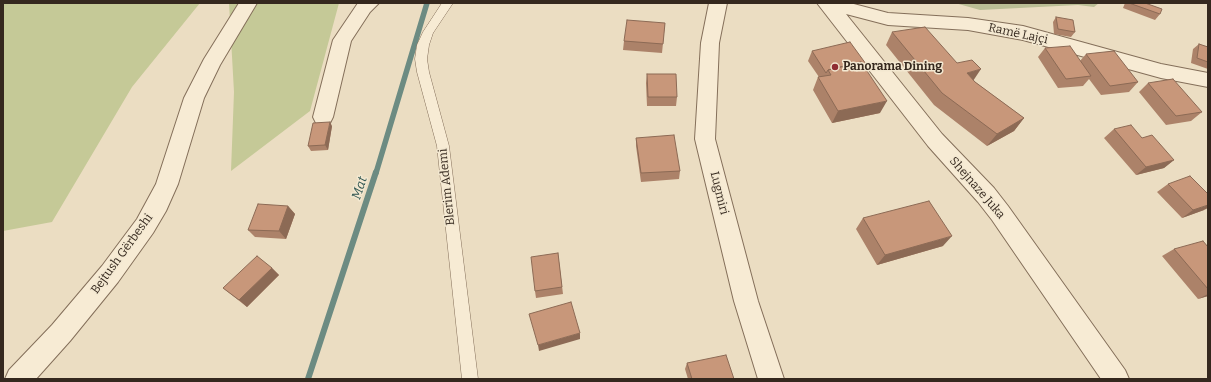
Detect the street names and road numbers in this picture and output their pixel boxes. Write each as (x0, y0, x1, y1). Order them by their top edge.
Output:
street label: Ramë Lajçi (987, 21, 1049, 47)
street label: Blerim Ademi (436, 148, 458, 226)
street label: Shejnaze Juka (946, 154, 1008, 222)
street label: Lugmiri (707, 170, 731, 216)
street label: Bejtush Gërbeshi (88, 211, 156, 297)

